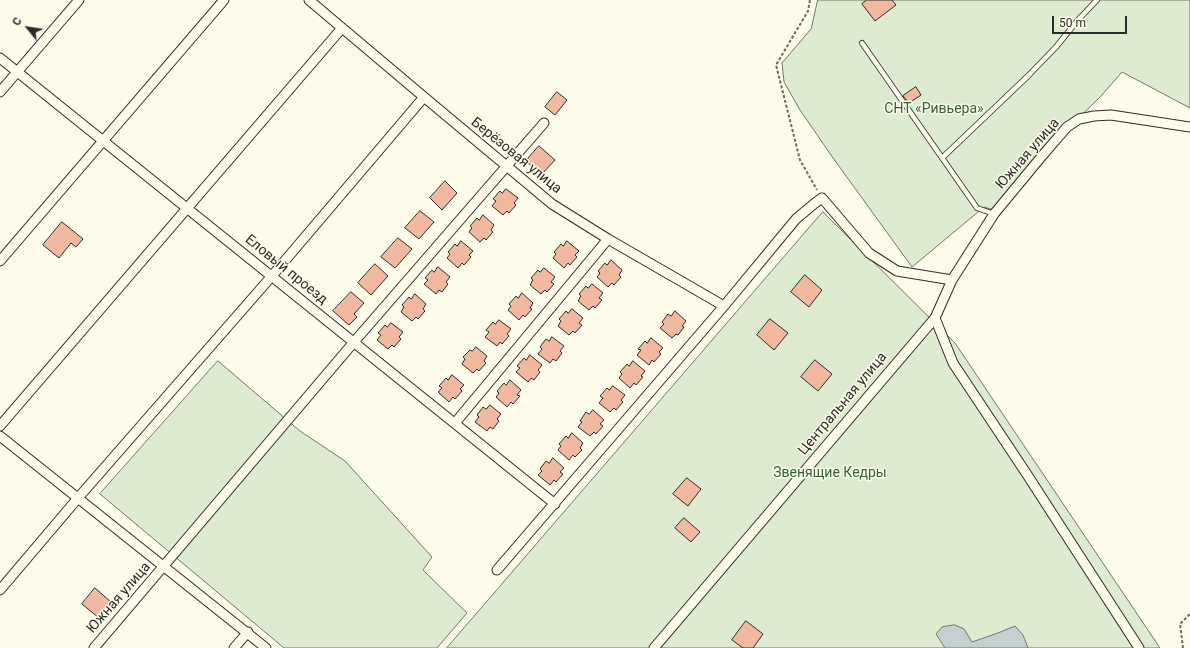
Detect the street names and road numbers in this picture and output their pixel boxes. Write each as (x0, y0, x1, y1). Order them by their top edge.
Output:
street label: Берёзовая улица (467, 114, 565, 198)
street label: Южная улица (993, 115, 1063, 193)
street label: Еловый проезд (241, 232, 331, 308)
street label: Центральная улица (795, 349, 891, 459)
street label: Южная улица (84, 559, 154, 637)

